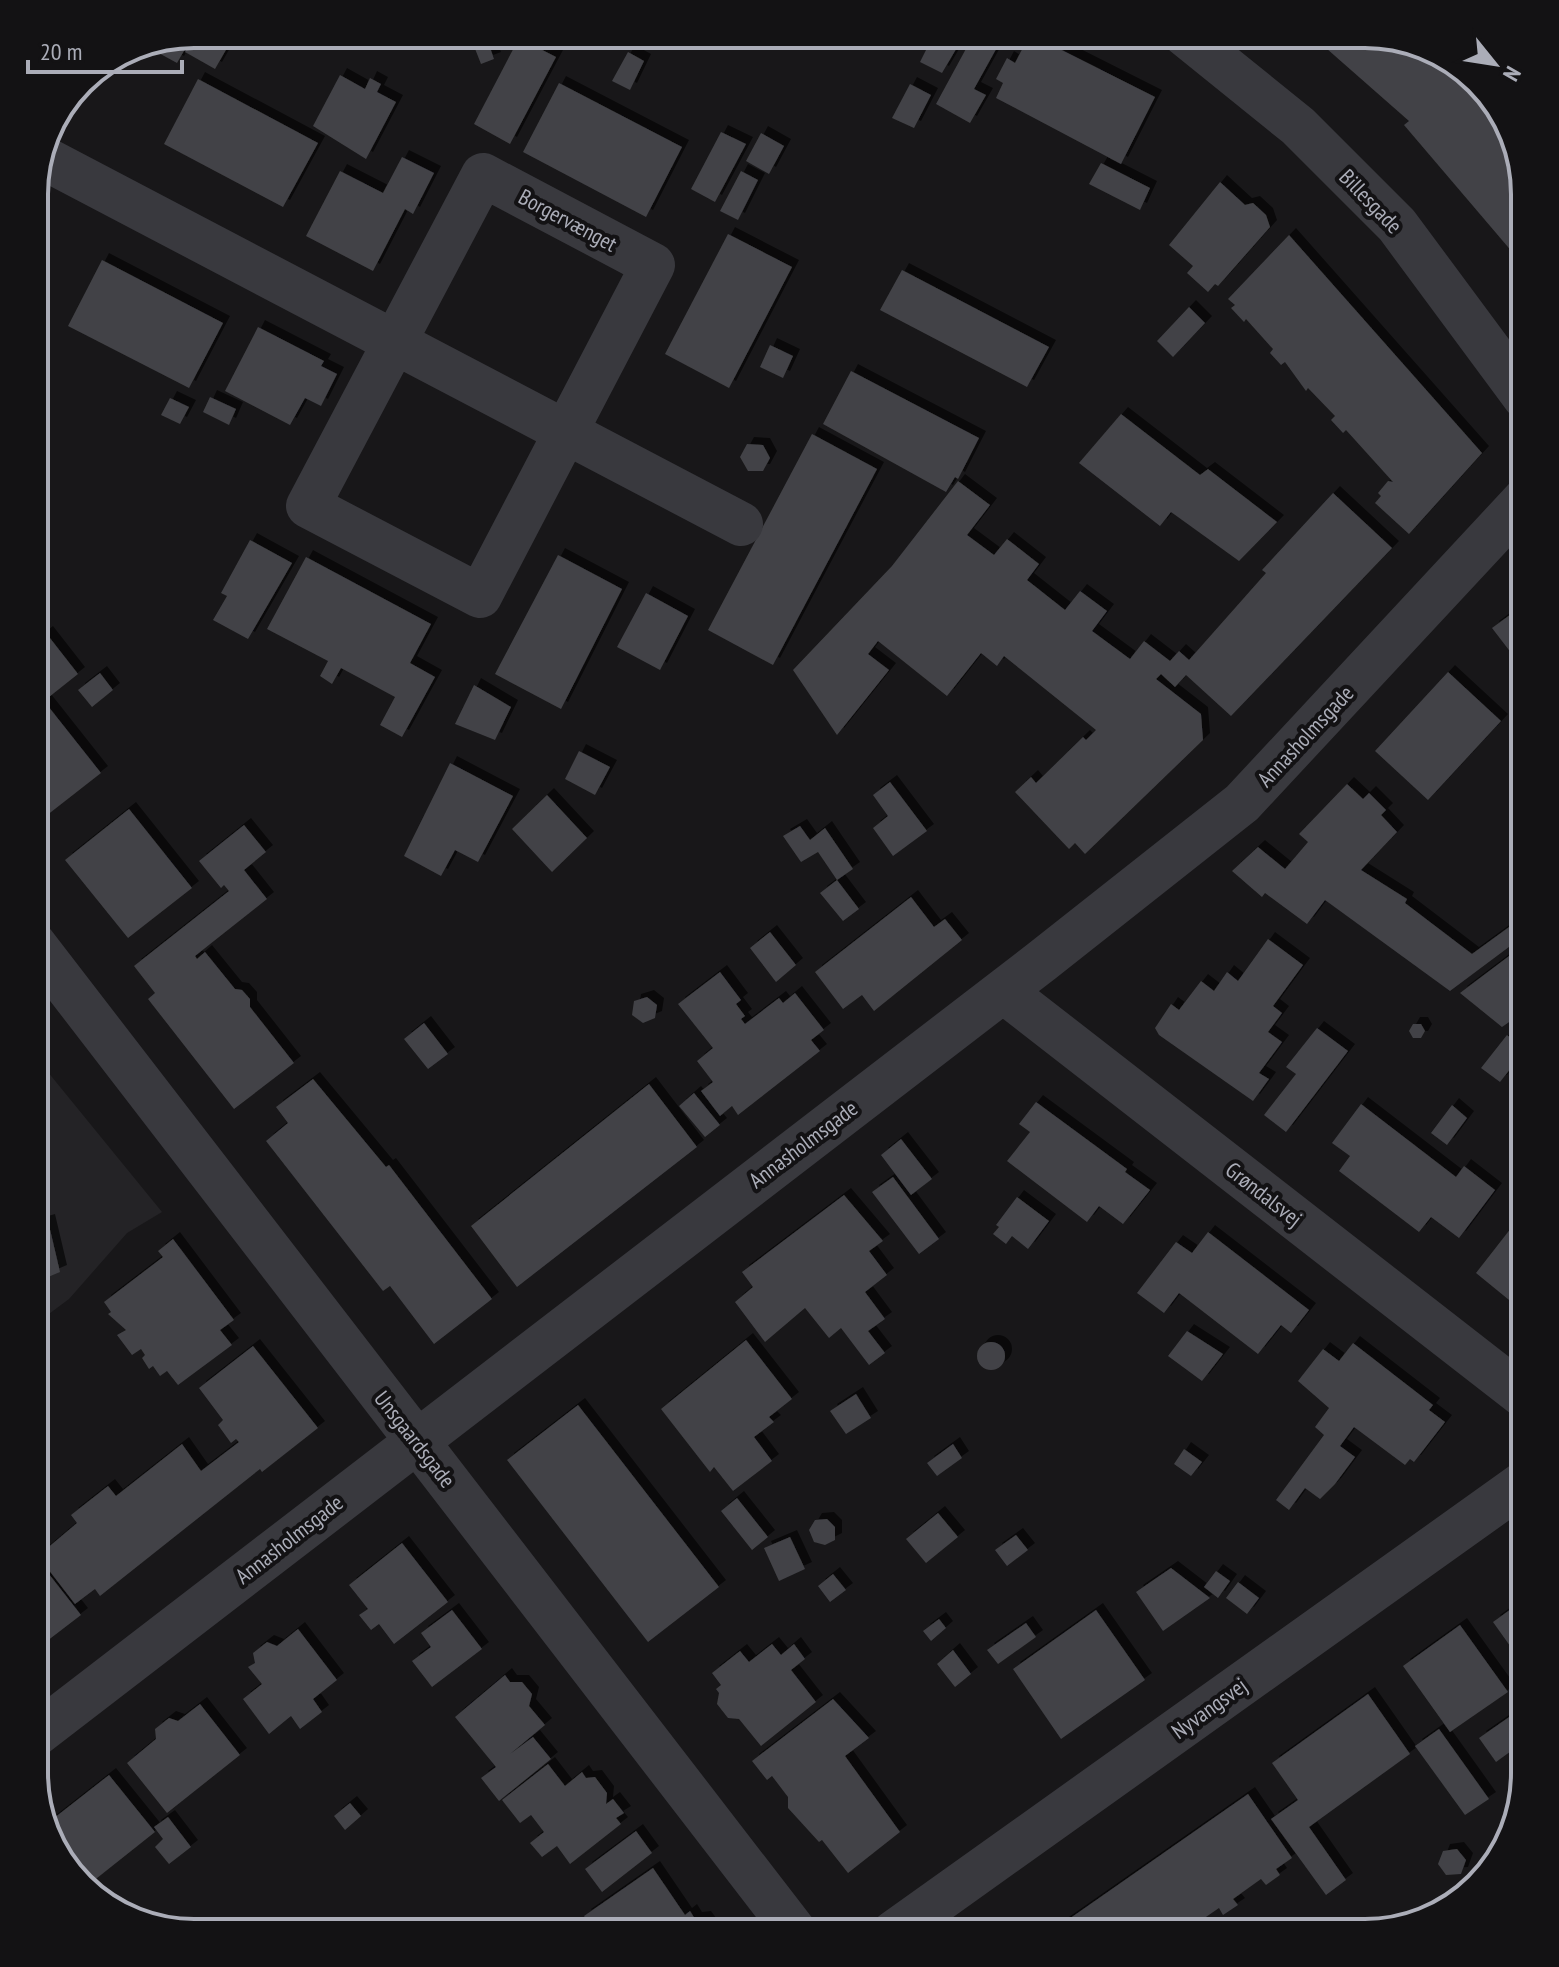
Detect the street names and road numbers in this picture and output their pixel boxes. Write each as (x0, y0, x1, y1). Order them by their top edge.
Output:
street label: Billesgade (1334, 163, 1408, 239)
street label: Borgervænget (514, 182, 622, 258)
street label: Annasholmsgade (1251, 679, 1359, 793)
street label: Annasholmsgade (743, 1094, 863, 1194)
street label: Grøndalsvej (1220, 1155, 1308, 1233)
street label: Unsgaardsgade (368, 1385, 462, 1493)
street label: Annasholmsgade (230, 1488, 348, 1590)
street label: Nyvangsvej (1166, 1671, 1252, 1745)

